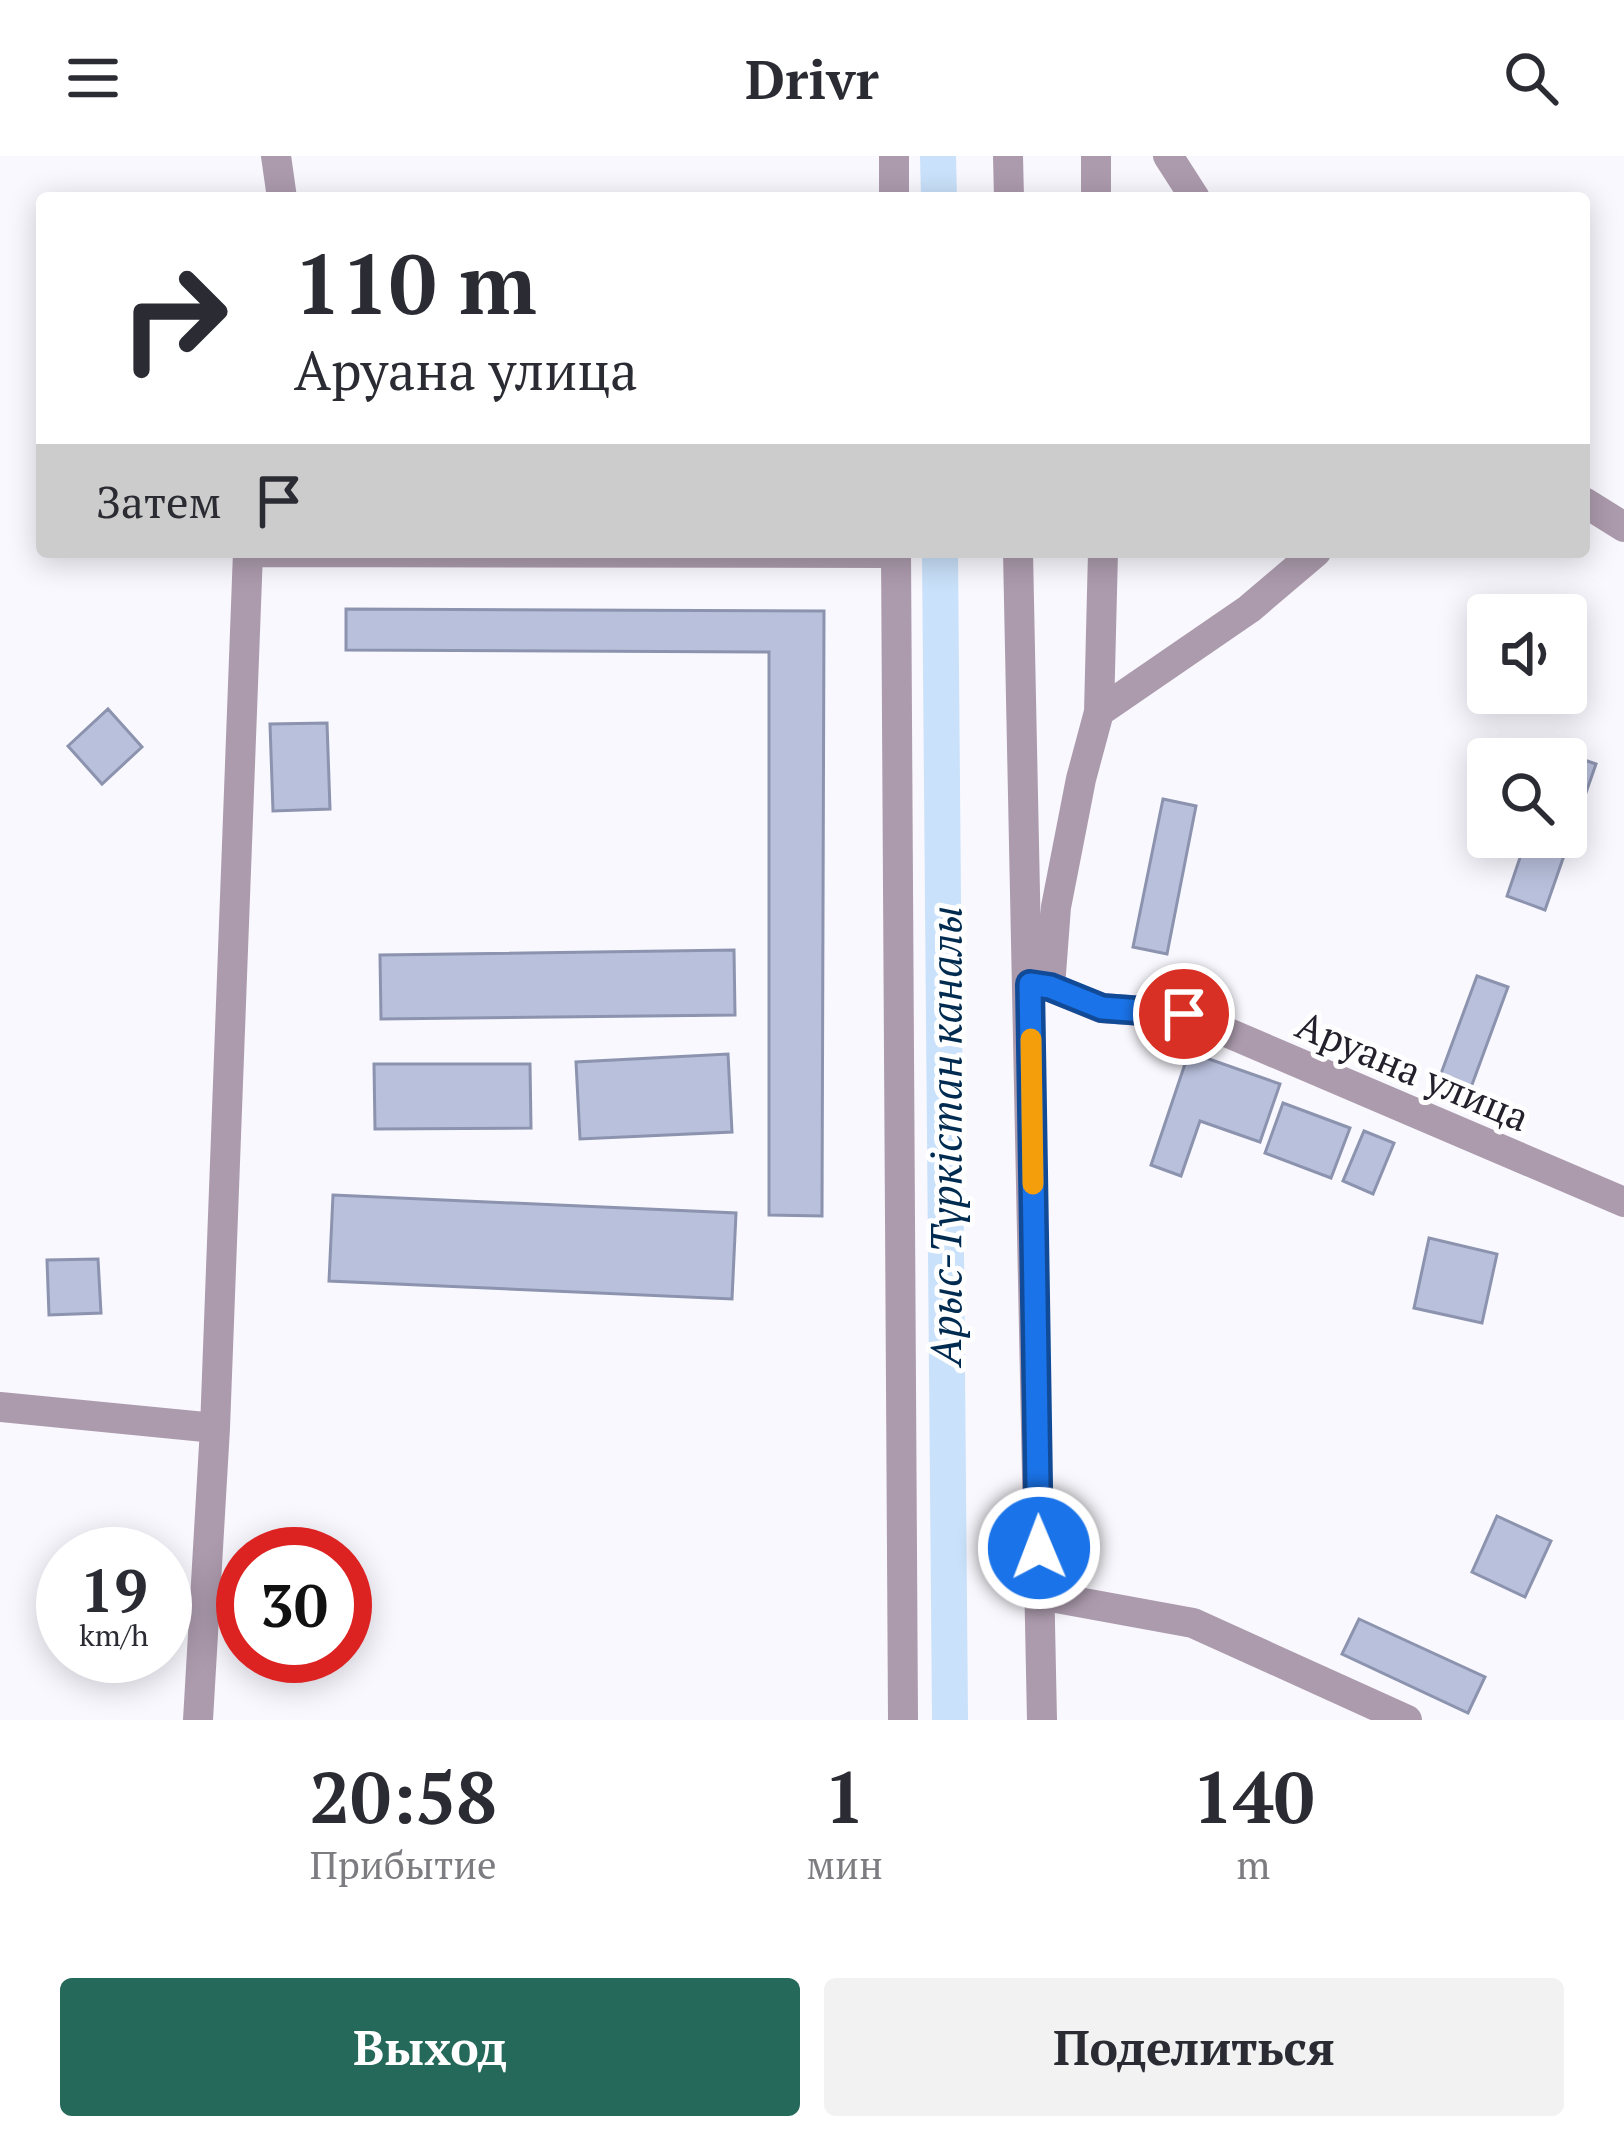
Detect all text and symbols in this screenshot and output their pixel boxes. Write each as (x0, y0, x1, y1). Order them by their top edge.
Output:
text: Drivr (745, 43, 879, 114)
icon: menu (60, 45, 126, 111)
icon: search (1498, 45, 1564, 111)
text: 110 m (294, 227, 537, 338)
icon: right (96, 240, 252, 396)
text: Аруана улица (294, 334, 638, 405)
icon: arrive (246, 468, 312, 534)
text: Затем (96, 471, 222, 531)
map controls (1467, 594, 1587, 858)
button: sound (1467, 594, 1587, 714)
button: search (1467, 738, 1587, 858)
water label: Арыс-Түркістан каналы (917, 906, 973, 1369)
pin (1133, 963, 1235, 1065)
icon: arrive (1151, 981, 1217, 1047)
street label: Аруана улица (1289, 998, 1537, 1142)
position arrow (976, 1485, 1102, 1611)
speed limit sign: 30 (216, 1527, 372, 1683)
text: 19 (80, 1550, 148, 1629)
text: km/h (79, 1615, 149, 1655)
text: 20:58 (310, 1748, 497, 1844)
text: 1 (824, 1748, 865, 1844)
text: 140 (1192, 1748, 1314, 1844)
text: Прибытие (310, 1838, 497, 1890)
text: мин (806, 1838, 883, 1890)
text: m (1237, 1838, 1270, 1890)
button: Выход (60, 1978, 800, 2116)
button: Поделиться (824, 1978, 1564, 2116)

